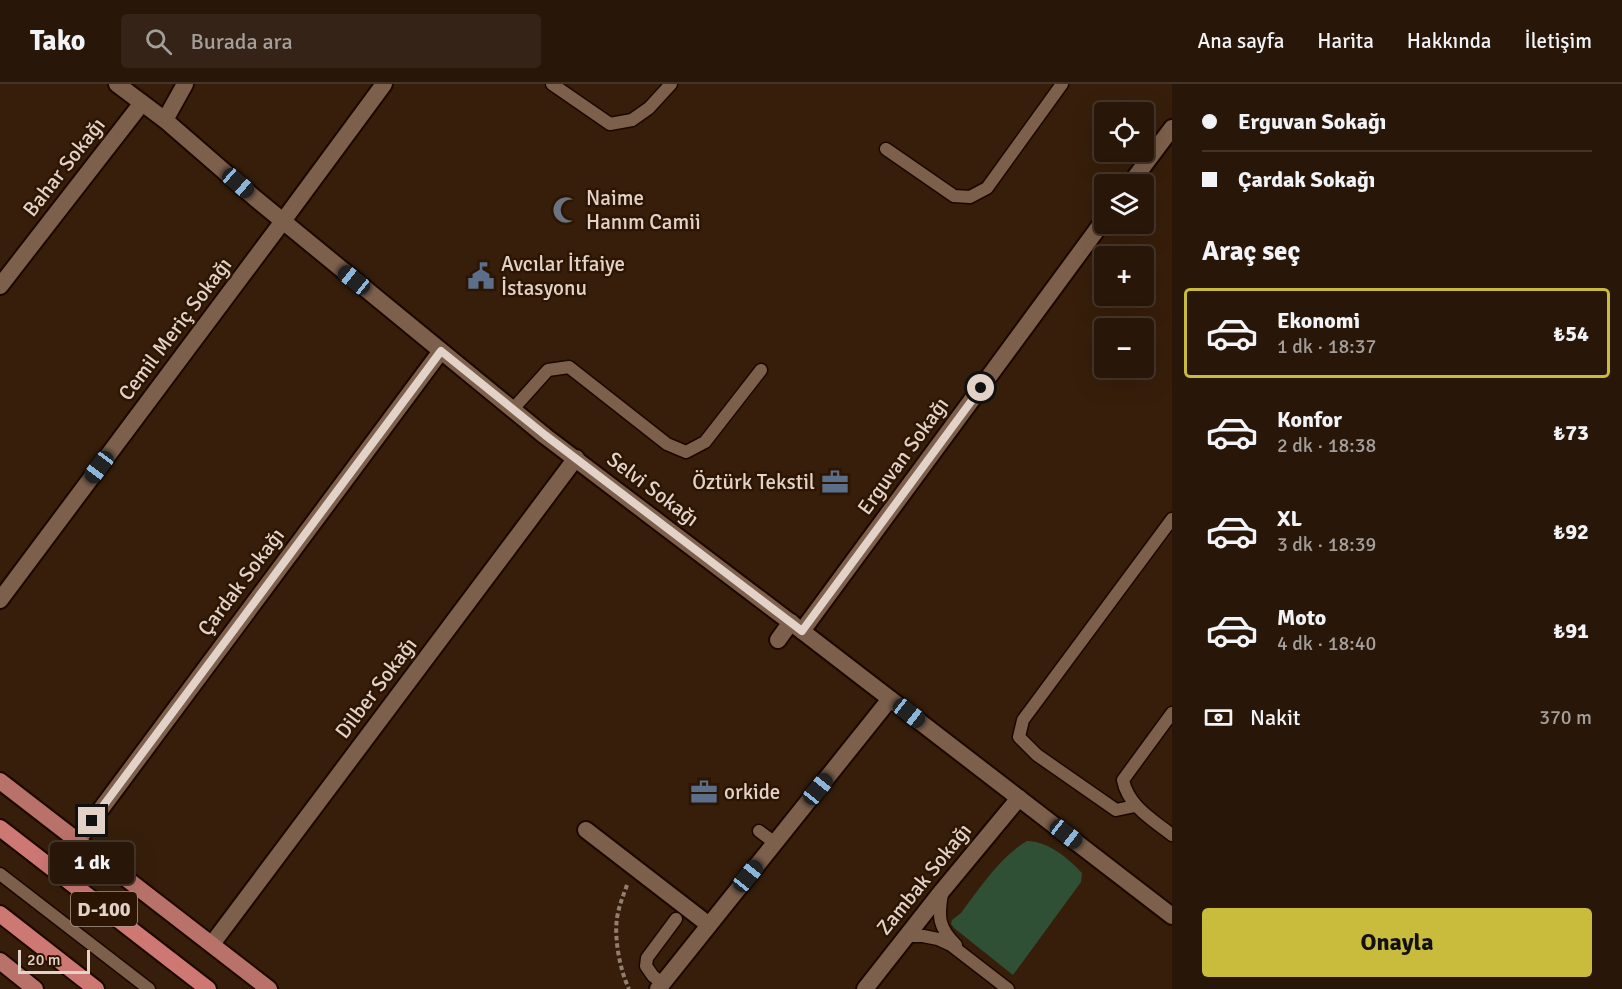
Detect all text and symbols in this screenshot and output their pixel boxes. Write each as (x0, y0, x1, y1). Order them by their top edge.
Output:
search box (121, 14, 541, 68)
text: Tako (30, 24, 85, 58)
icon: search (142, 25, 175, 58)
text: Burada ara (190, 28, 293, 55)
text: Ana sayfa (1197, 28, 1284, 54)
text: Harita (1317, 28, 1374, 54)
text: Hakkında (1407, 28, 1492, 54)
text: İletişim (1525, 28, 1592, 54)
map controls (1094, 102, 1154, 378)
button: locate (1094, 102, 1154, 162)
text: Erguvan Sokağı (1238, 108, 1386, 135)
street label: Bahar Sokağı (17, 112, 111, 222)
car (219, 164, 257, 202)
text: Çardak Sokağı (1238, 166, 1375, 193)
button: layers (1094, 174, 1154, 234)
place label: Naime Hanım Camii (586, 185, 701, 235)
mosque icon: Naime Hanım Camii (551, 195, 581, 225)
text: Araç seç (1202, 235, 1300, 268)
button: + (1094, 246, 1154, 306)
place label: Avcılar İtfaiye İstasyonu (501, 251, 625, 301)
street label: Cemil Meriç Sokağı (113, 252, 237, 406)
public building icon: Avcılar İtfaiye İstasyonu (466, 261, 496, 291)
car (334, 262, 374, 298)
icon: car (1205, 306, 1259, 360)
text: Ekonomi (1277, 307, 1360, 334)
button: − (1094, 318, 1154, 378)
text: ₺54 (1553, 320, 1589, 347)
text: 1 dk · 18:37 (1277, 334, 1376, 359)
route start (967, 374, 994, 401)
street label: Erguvan Sokağı (852, 392, 954, 520)
icon: car (1205, 405, 1259, 459)
text: Konfor (1277, 406, 1342, 433)
text: ₺73 (1553, 419, 1589, 446)
text: 2 dk · 18:38 (1277, 433, 1376, 458)
street label: Selvi Sokağı (602, 446, 704, 532)
car (81, 447, 117, 487)
office icon: Öztürk Tekstil (820, 467, 850, 497)
place label: Öztürk Tekstil (692, 469, 815, 495)
icon: car (1205, 504, 1259, 558)
text: XL (1277, 505, 1302, 532)
text: ₺92 (1553, 518, 1589, 545)
street label: Çardak Sokağı (192, 523, 290, 641)
text: 3 dk · 18:39 (1277, 532, 1376, 557)
icon: car (1205, 603, 1259, 657)
text: Moto (1277, 604, 1326, 631)
text: ₺91 (1553, 617, 1589, 644)
text: 4 dk · 18:40 (1277, 631, 1376, 656)
street label: Dilber Sokağı (330, 632, 422, 744)
car (889, 695, 929, 731)
icon: cash (1202, 701, 1235, 734)
text: Nakit (1250, 704, 1301, 731)
text: 370 m (1539, 705, 1592, 730)
car (800, 769, 836, 809)
office icon: orkide (689, 777, 719, 807)
place label: orkide (724, 779, 780, 805)
route end (78, 807, 105, 834)
car (1046, 816, 1086, 852)
street label: Zambak Sokağı (871, 818, 977, 940)
callout: 1 dk (50, 842, 134, 884)
text: 1 dk (74, 850, 110, 875)
car (730, 856, 766, 896)
road number: D-100 (71, 892, 137, 926)
button: Onayla (1202, 908, 1592, 977)
scale bar (18, 947, 90, 974)
text: 20 m (27, 950, 61, 970)

